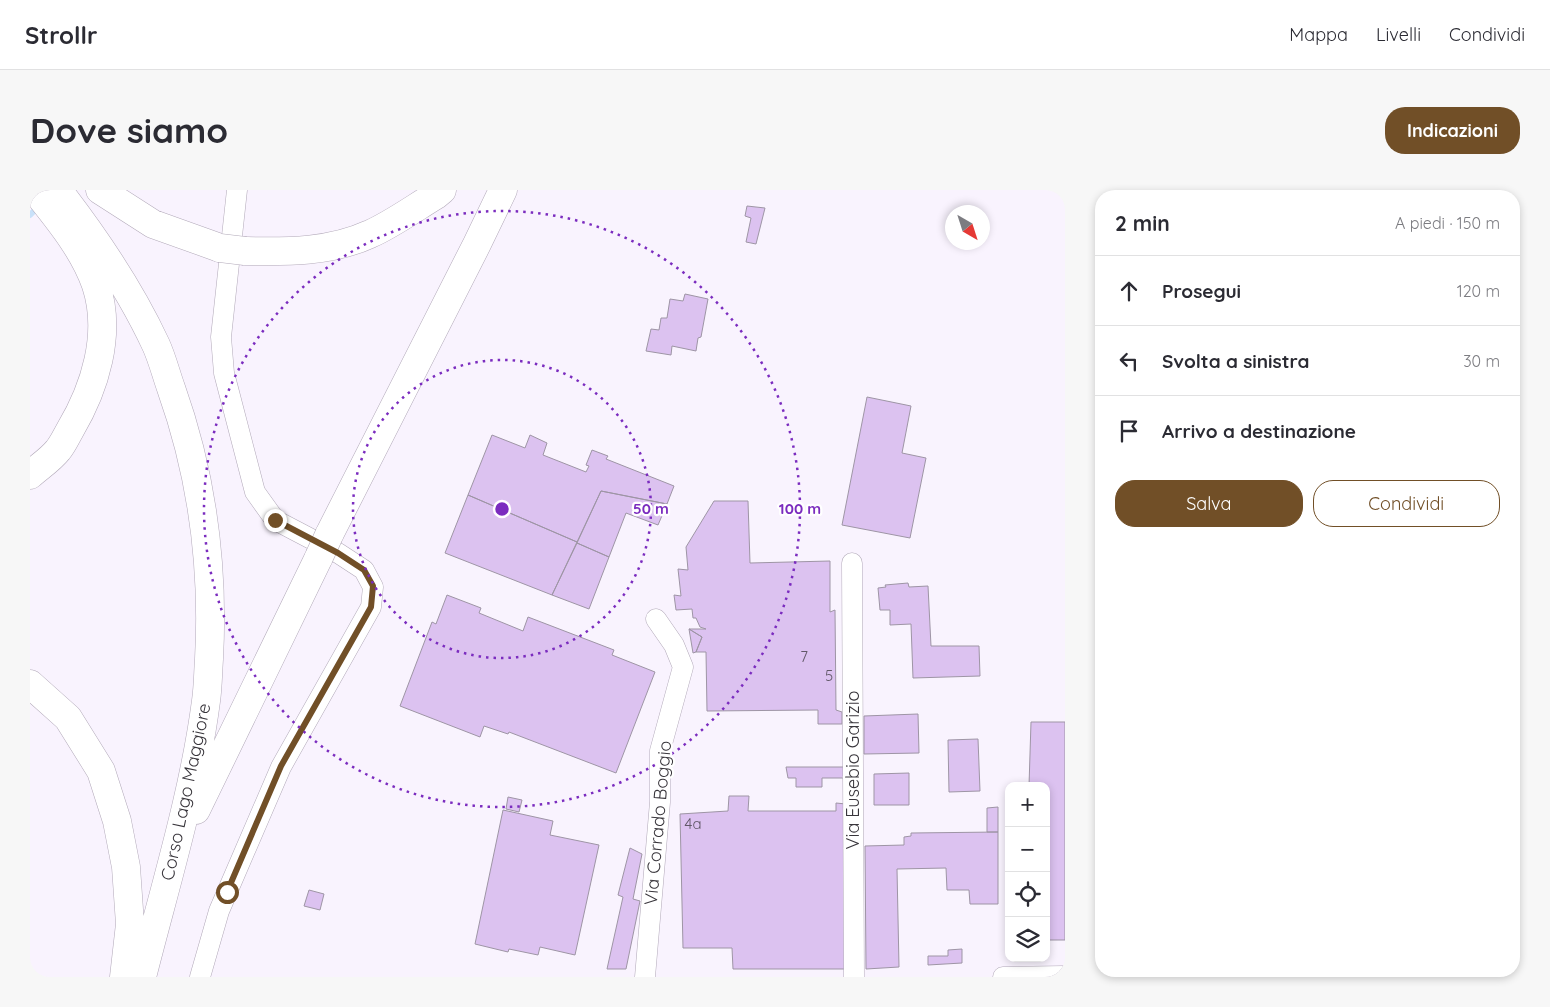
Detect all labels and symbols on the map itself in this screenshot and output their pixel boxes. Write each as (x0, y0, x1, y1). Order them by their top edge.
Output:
north arrow (945, 205, 990, 250)
text: 50 m (633, 499, 669, 518)
text: 100 m (779, 499, 821, 518)
centre of rings (493, 500, 511, 518)
route end (264, 509, 287, 532)
house number: 7 (800, 647, 808, 666)
house number: 5 (825, 666, 833, 685)
street label: Via Eusebio Garizio (841, 691, 864, 849)
street label: Corso Lago Maggiore (155, 701, 216, 883)
street label: Via Corrado Boggio (639, 740, 676, 906)
house number: 4a (685, 814, 702, 833)
route start (216, 881, 239, 904)

